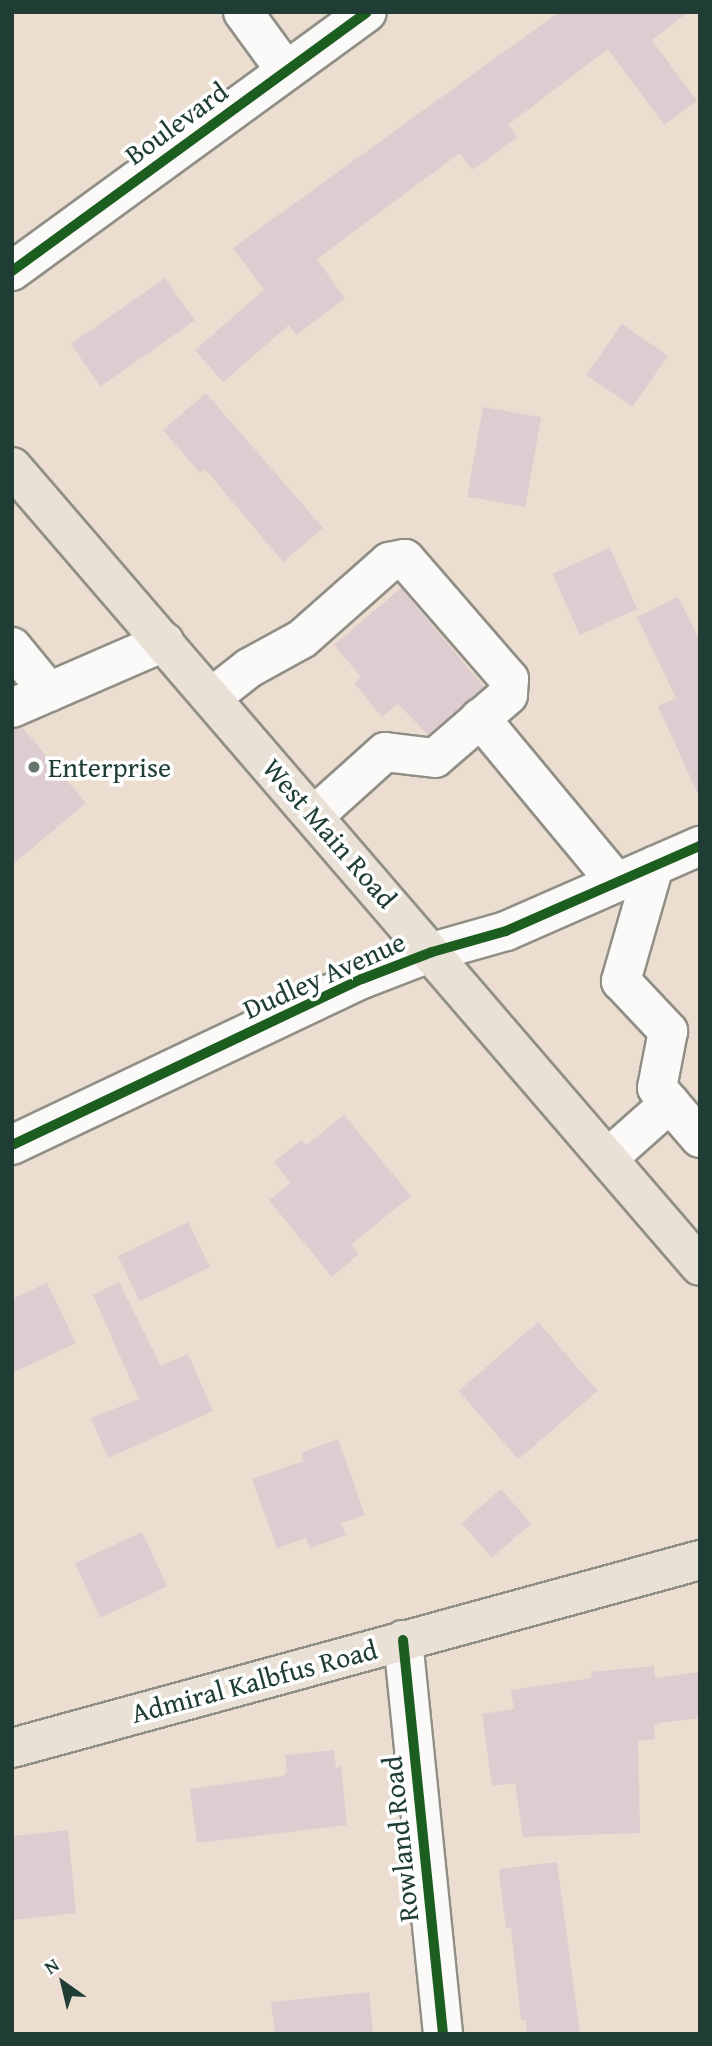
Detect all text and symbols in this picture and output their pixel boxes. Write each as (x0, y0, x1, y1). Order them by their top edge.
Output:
street label: Boulevard (118, 74, 234, 172)
place label: Enterprise (48, 750, 171, 784)
street label: West Main Road (256, 751, 404, 915)
marker: Enterprise (26, 759, 42, 775)
street label: Dudley Avenue (238, 924, 410, 1026)
street label: Admiral Kalbfus Road (127, 1632, 381, 1730)
street label: Rowland Road (375, 1755, 425, 1923)
north arrow (28, 1948, 98, 2018)
text: N (38, 1950, 64, 1981)

